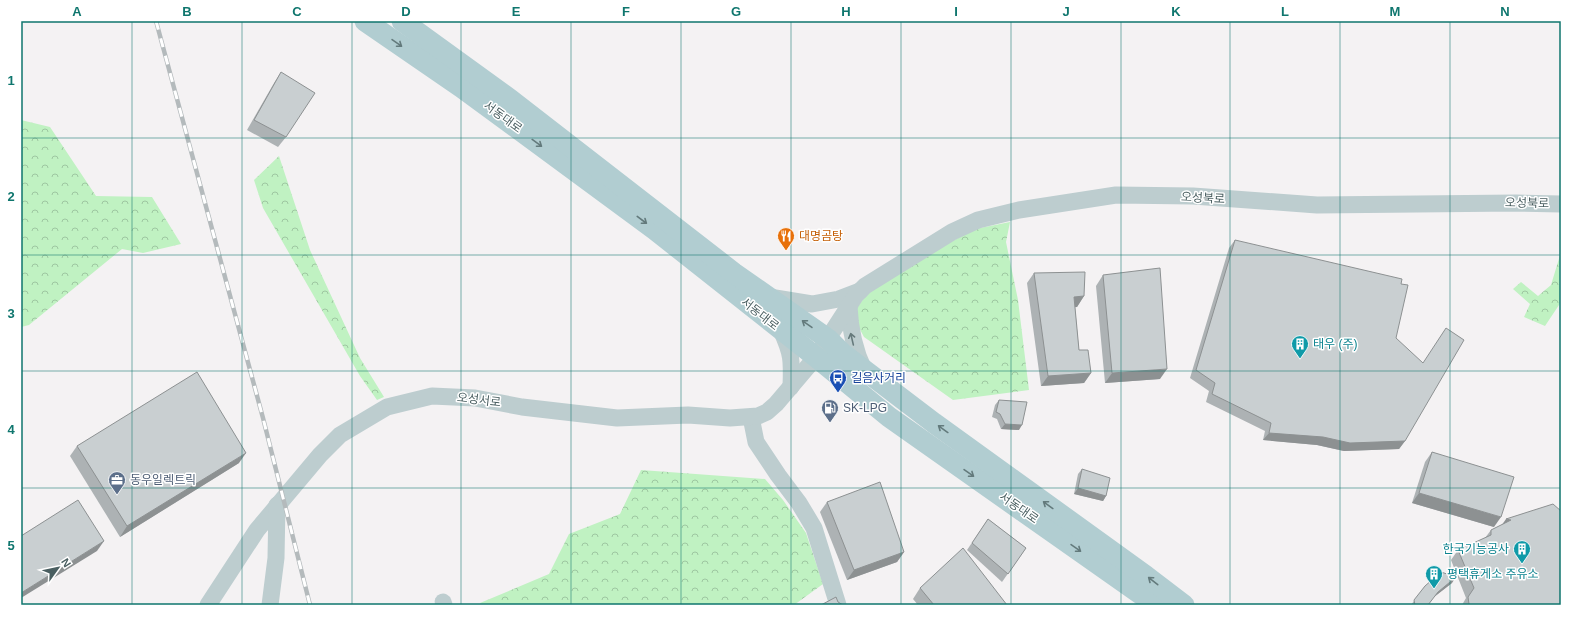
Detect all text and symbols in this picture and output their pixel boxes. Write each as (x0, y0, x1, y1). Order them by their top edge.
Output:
text: A (72, 4, 82, 19)
text: B (182, 4, 192, 19)
text: C (292, 4, 302, 19)
text: D (401, 4, 411, 19)
text: E (512, 4, 521, 19)
text: F (622, 4, 630, 19)
text: G (731, 4, 741, 19)
text: H (841, 4, 851, 19)
text: I (954, 4, 958, 19)
text: J (1062, 4, 1070, 19)
text: K (1171, 4, 1181, 19)
text: L (1281, 4, 1289, 19)
text: M (1390, 4, 1400, 19)
text: N (1500, 4, 1510, 19)
one-way arrow (392, 39, 403, 47)
text: 1 (7, 73, 15, 88)
street label: 서동대로 (481, 98, 525, 136)
one-way arrow (532, 139, 543, 147)
text: 2 (7, 189, 15, 204)
street label: 오성북로 (1181, 190, 1225, 206)
street label: 오성북로 (1505, 196, 1549, 210)
one-way arrow (636, 216, 647, 224)
restaurant icon: 대명곰탕 (776, 226, 796, 251)
place label: 대명곰탕 (799, 229, 843, 243)
street label: 서동대로 (738, 295, 782, 333)
text: 3 (7, 306, 15, 321)
one-way arrow (801, 320, 812, 328)
one-way arrow (848, 333, 856, 346)
building icon: 태우 (주) (1290, 334, 1310, 359)
place label: 태우 (주) (1313, 337, 1357, 351)
bus stop icon: 길음사거리 (828, 368, 848, 393)
place label: 길음사거리 (851, 371, 906, 385)
street label: 오성서로 (456, 390, 502, 410)
fuel station icon: SK-LPG (820, 398, 840, 423)
place label: SK-LPG (843, 401, 887, 415)
text: 4 (7, 422, 15, 437)
one-way arrow (937, 425, 948, 433)
one-way arrow (964, 469, 975, 477)
office icon: 동우일렉트릭 (107, 470, 127, 495)
place label: 동우일렉트릭 (130, 473, 196, 487)
street label: 서동대로 (997, 490, 1041, 526)
one-way arrow (1043, 501, 1054, 509)
text: 5 (7, 538, 15, 553)
building icon: 한국기능공사 (1512, 539, 1532, 564)
place label: 한국기능공사 (1443, 542, 1509, 556)
one-way arrow (1070, 544, 1081, 552)
north arrow (38, 548, 78, 588)
text: N (59, 556, 74, 569)
building icon: 평택휴게소 주유소 (1424, 564, 1444, 589)
place label: 평택휴게소 주유소 (1447, 567, 1539, 581)
one-way arrow (1148, 577, 1159, 585)

